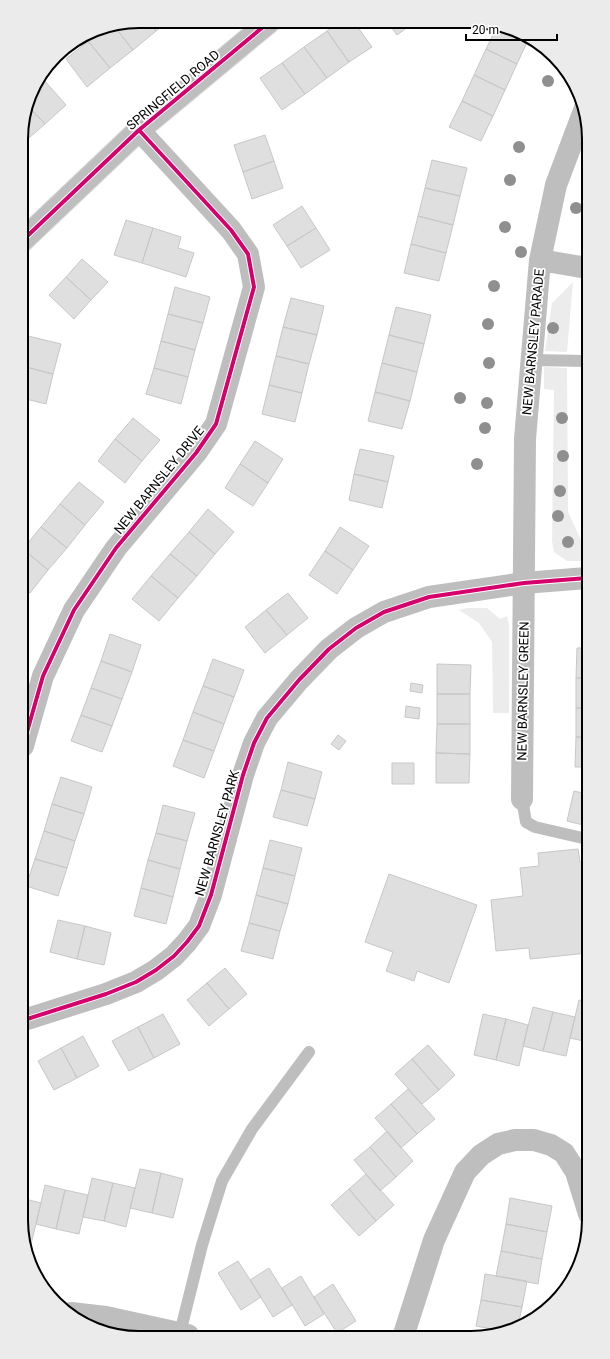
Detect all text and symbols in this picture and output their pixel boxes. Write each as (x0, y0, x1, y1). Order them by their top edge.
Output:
scale bar (466, 16, 557, 42)
text: 20 m (472, 23, 499, 37)
street label: SPRINGFIELD ROAD (124, 47, 222, 133)
street label: NEW BARNSLEY PARADE (519, 268, 547, 416)
street label: NEW BARNSLEY DRIVE (111, 423, 207, 537)
street label: NEW BARNSLEY GREEN (514, 621, 532, 761)
street label: NEW BARNSLEY PARK (192, 767, 242, 898)

